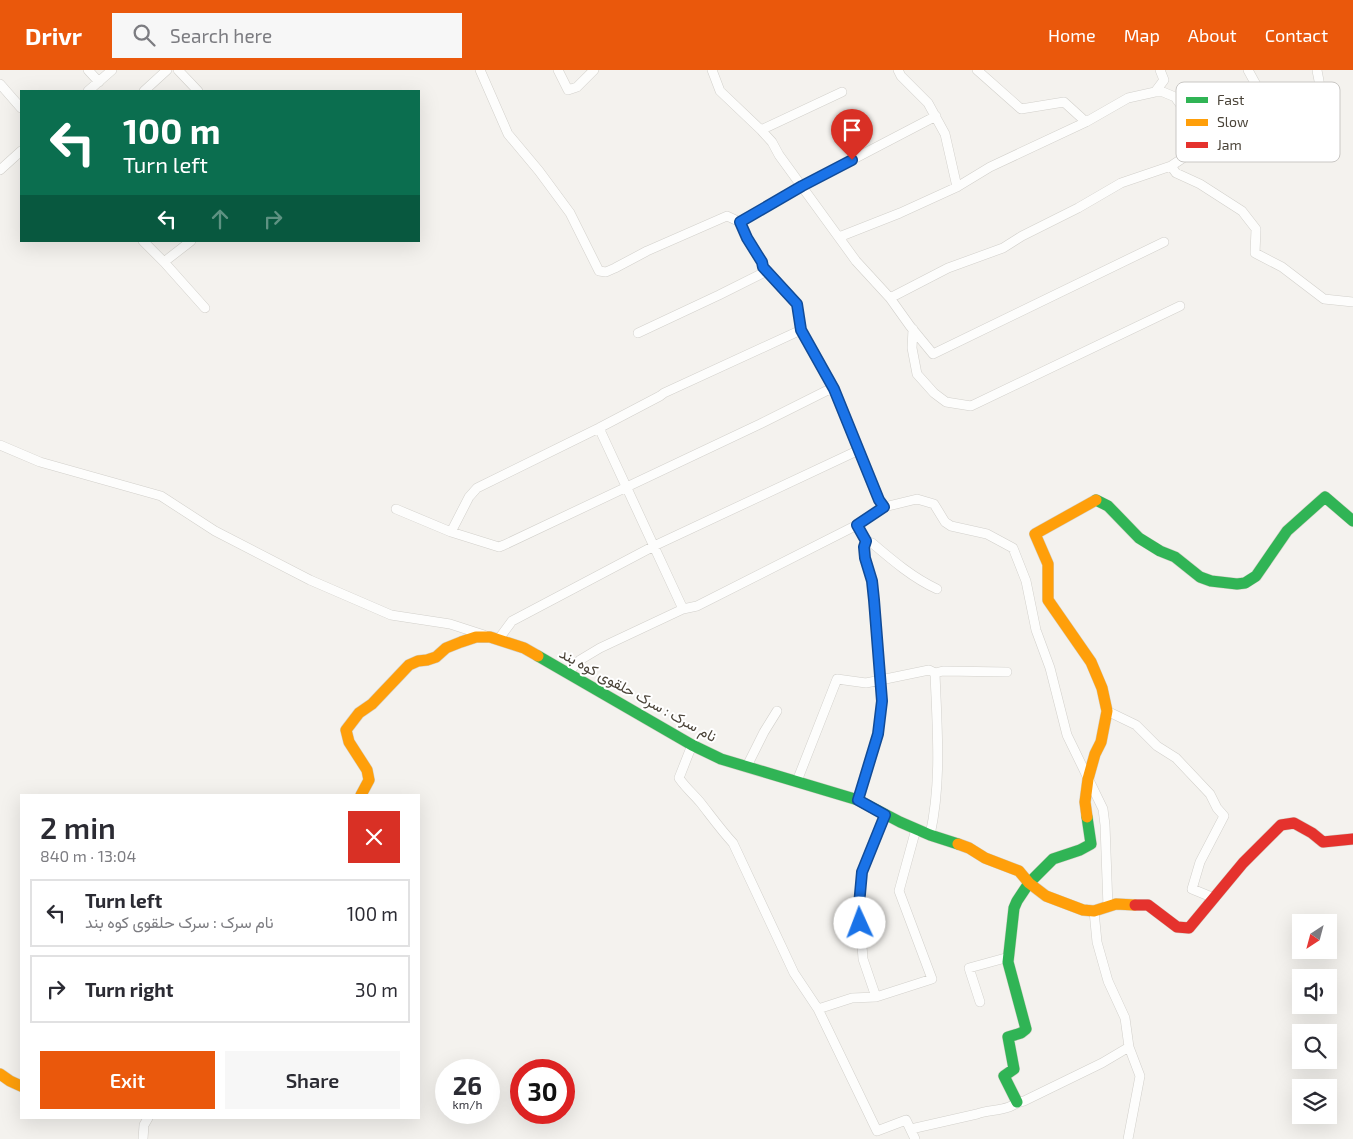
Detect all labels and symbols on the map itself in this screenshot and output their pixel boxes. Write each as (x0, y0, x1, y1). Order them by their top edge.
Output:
legend (1176, 82, 1340, 162)
text: Fast (1217, 91, 1244, 108)
pin (831, 109, 873, 160)
text: Slow (1217, 113, 1249, 130)
text: Jam (1217, 136, 1242, 153)
street label: نام سرک : سرک حلقوی کوه بند (556, 643, 720, 747)
position arrow (833, 896, 885, 948)
north arrow (1292, 914, 1338, 959)
speed limit sign: 30 (510, 1059, 575, 1124)

